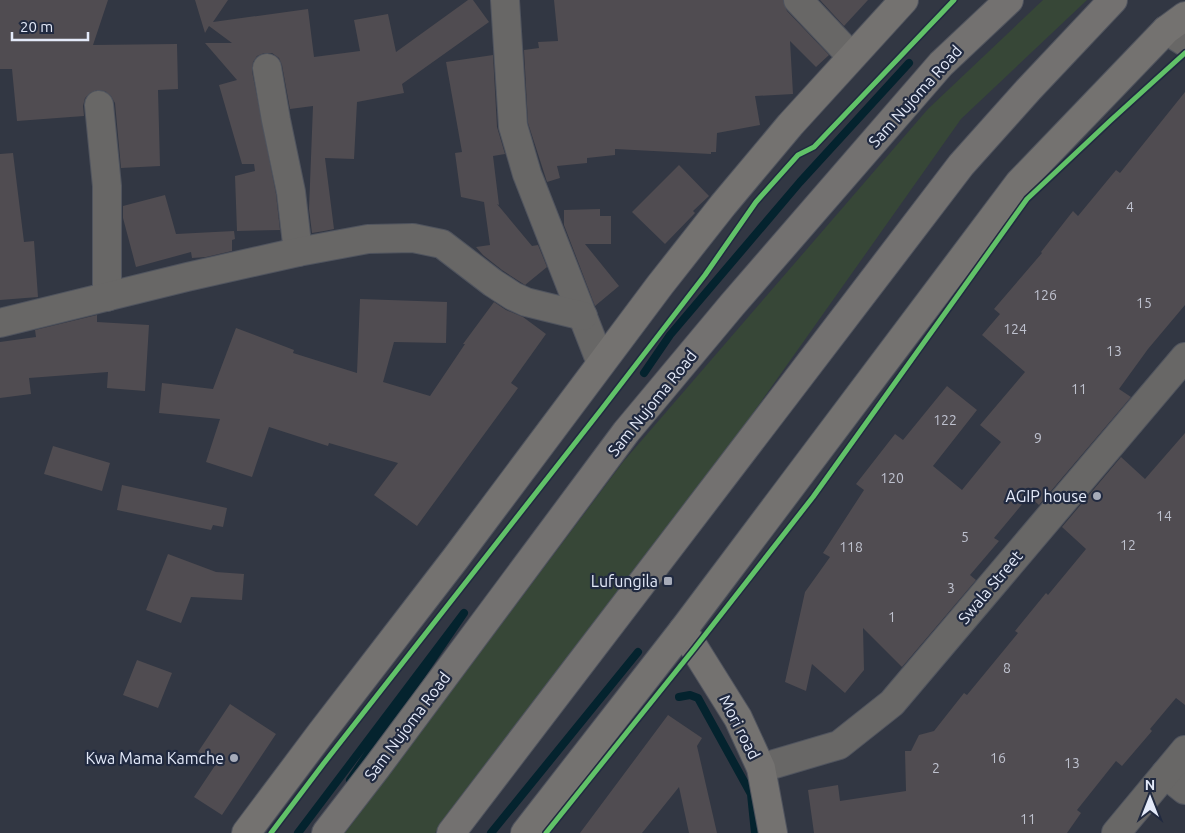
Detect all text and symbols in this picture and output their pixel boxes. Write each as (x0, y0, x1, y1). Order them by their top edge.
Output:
scale bar (12, 10, 89, 42)
text: 20 m (20, 18, 53, 35)
street label: Sam Nujoma Road (865, 41, 965, 151)
house number: 4 (1126, 199, 1134, 215)
house number: 126 (1033, 287, 1057, 303)
house number: 15 (1136, 295, 1152, 311)
house number: 124 (1003, 321, 1027, 337)
house number: 13 (1106, 343, 1122, 359)
street label: Sam Nujoma Road (604, 347, 700, 459)
house number: 11 (1071, 381, 1087, 397)
house number: 122 (933, 412, 957, 428)
house number: 9 (1034, 430, 1042, 446)
house number: 120 (880, 470, 904, 486)
place label: AGIP house (1005, 487, 1087, 505)
marker: AGIP house (1091, 490, 1103, 502)
house number: 14 (1156, 508, 1172, 524)
house number: 5 (961, 529, 969, 545)
house number: 12 (1120, 537, 1136, 553)
house number: 118 (839, 539, 863, 555)
street label: Swala Street (954, 546, 1026, 627)
place label: Lufungila (591, 572, 658, 590)
marker: Lufungila (662, 575, 674, 587)
house number: 3 (947, 580, 955, 596)
house number: 1 (888, 609, 896, 625)
house number: 8 (1003, 660, 1011, 676)
street label: Sam Nujoma Road (361, 668, 453, 784)
street label: Mori road (716, 692, 764, 762)
place label: Kwa Mama Kamche (86, 749, 224, 767)
house number: 16 (990, 750, 1006, 766)
marker: Kwa Mama Kamche (228, 752, 240, 764)
house number: 13 (1064, 755, 1080, 771)
house number: 2 (932, 760, 940, 776)
north arrow (1125, 773, 1175, 823)
text: N (1145, 777, 1155, 793)
house number: 11 (1020, 811, 1036, 827)

